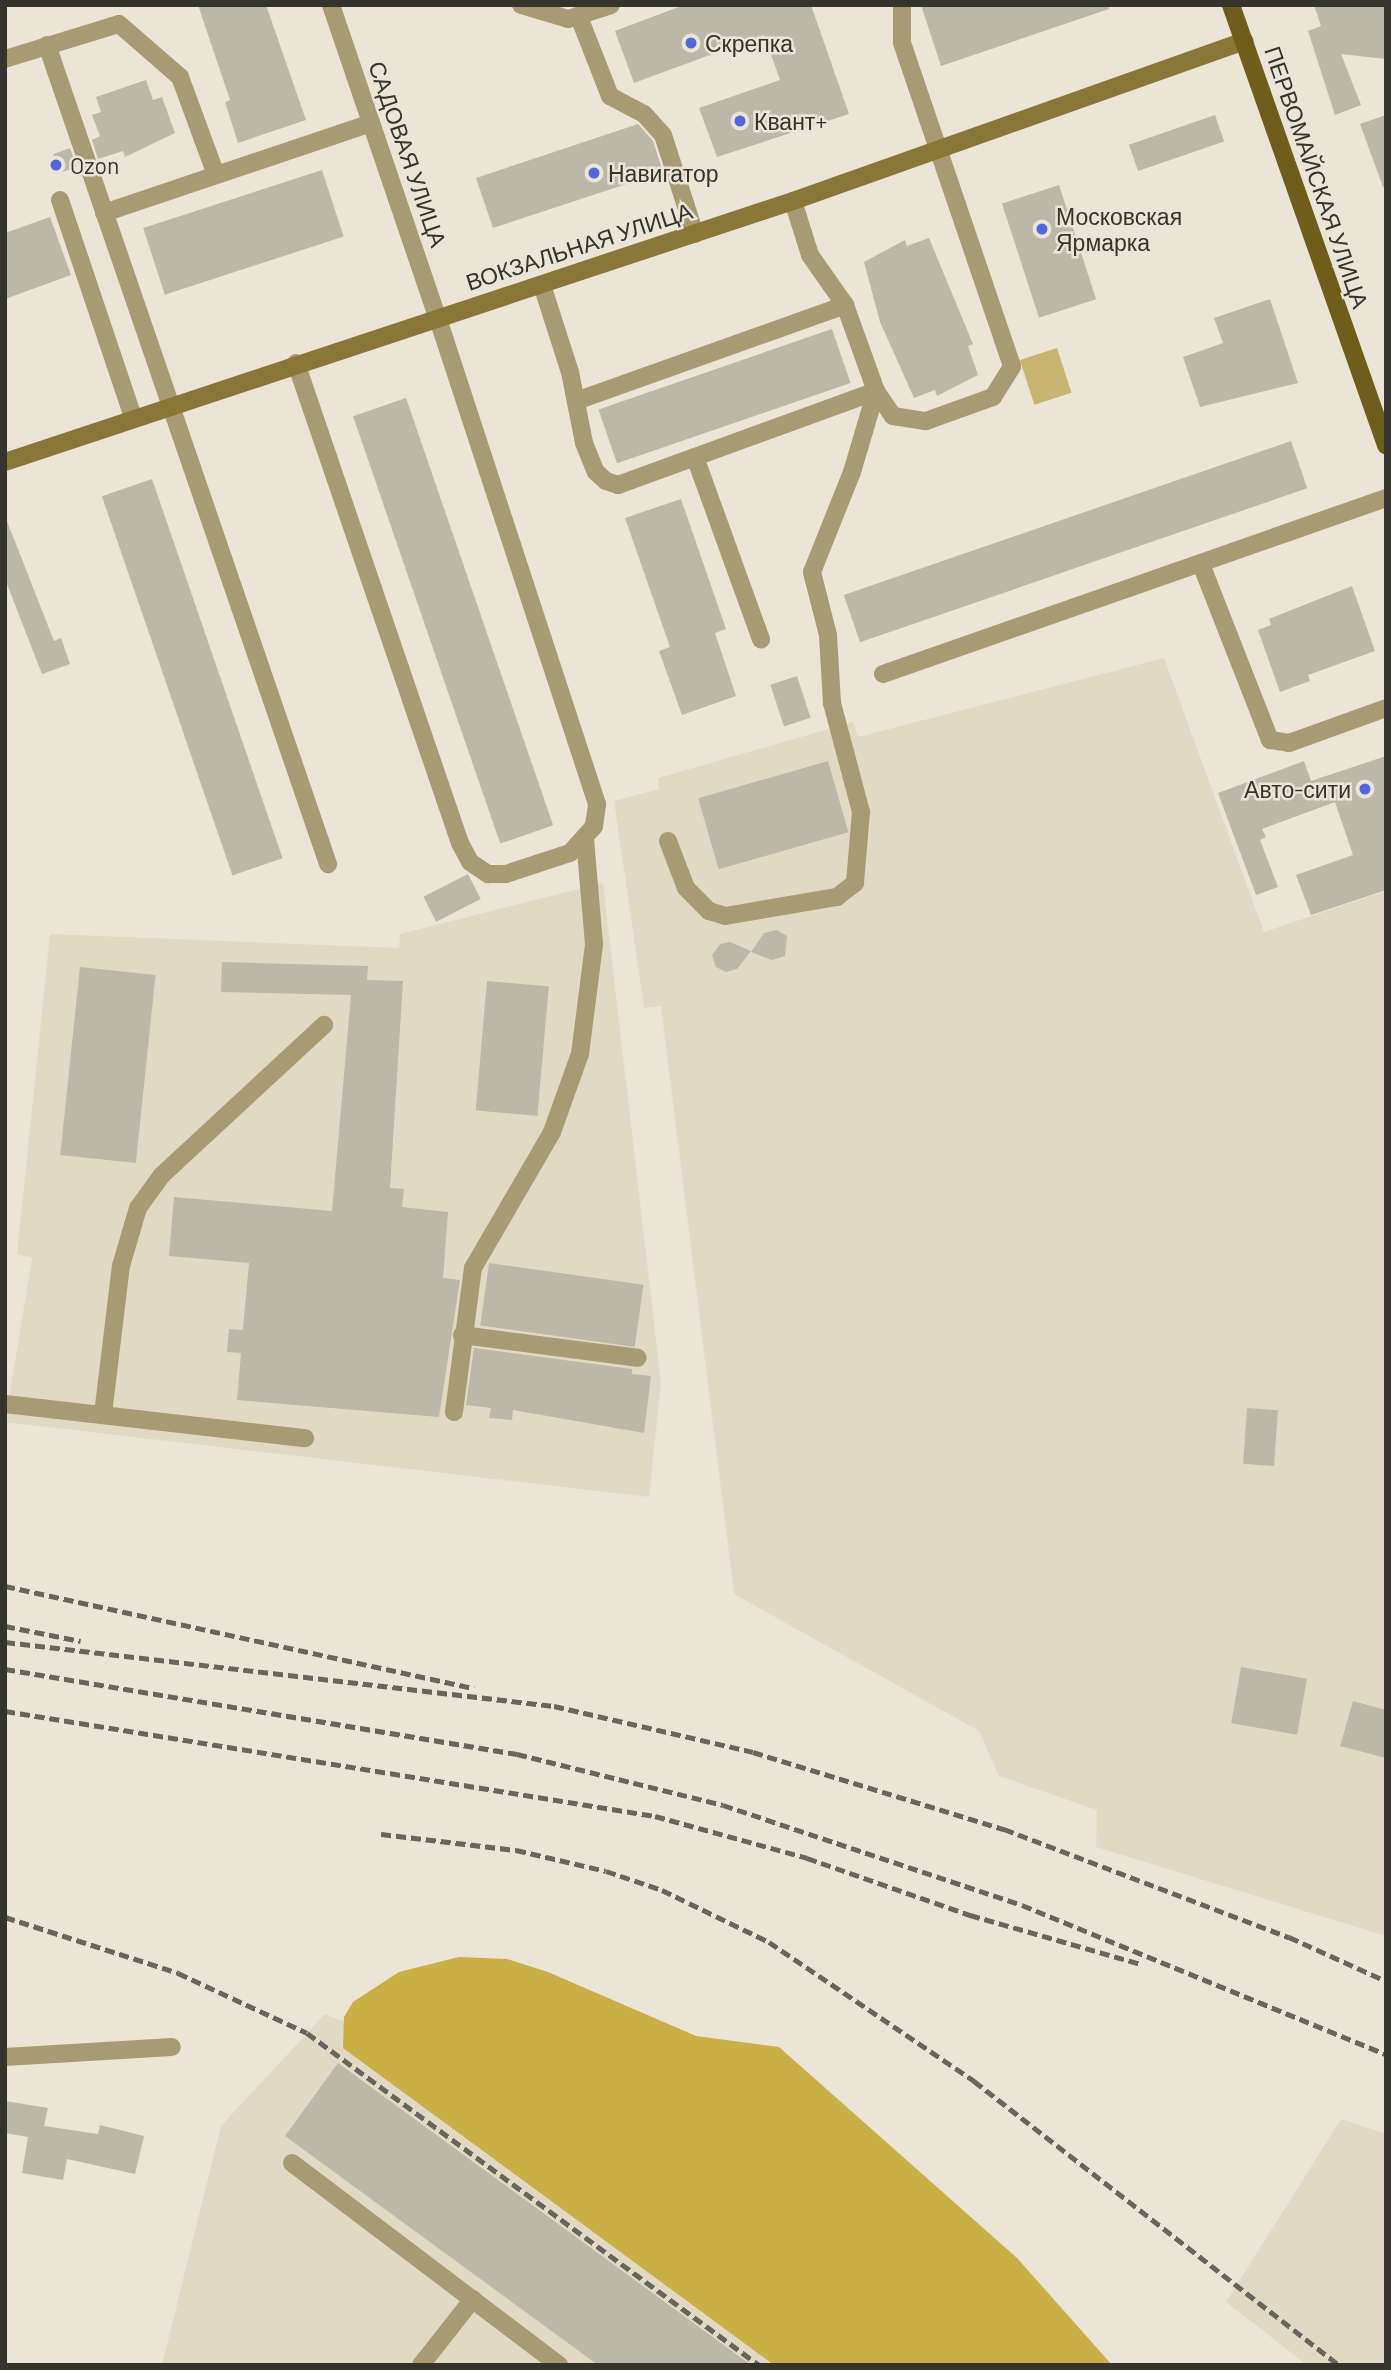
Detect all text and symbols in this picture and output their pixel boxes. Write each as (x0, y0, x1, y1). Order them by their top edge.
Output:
place label: Скрепка (705, 29, 793, 57)
marker: Скрепка (683, 35, 699, 51)
street label: ПЕРВОМАЙСКАЯ УЛИЦА (1259, 42, 1375, 312)
street label: САДОВАЯ УЛИЦА (363, 57, 453, 251)
place label: Квант+ (754, 107, 827, 135)
marker: Квант+ (732, 113, 748, 129)
place label: Ozon (70, 151, 119, 179)
marker: Ozon (48, 157, 64, 173)
place label: Навигатор (608, 159, 718, 187)
marker: Навигатор (586, 165, 602, 181)
street label: ВОКЗАЛЬНАЯ УЛИЦА (462, 196, 696, 296)
place label: Московская Ярмарка (1056, 202, 1182, 256)
marker: Московская Ярмарка (1034, 221, 1050, 237)
place label: Авто-сити (1244, 775, 1351, 803)
marker: Авто-сити (1357, 781, 1373, 797)

